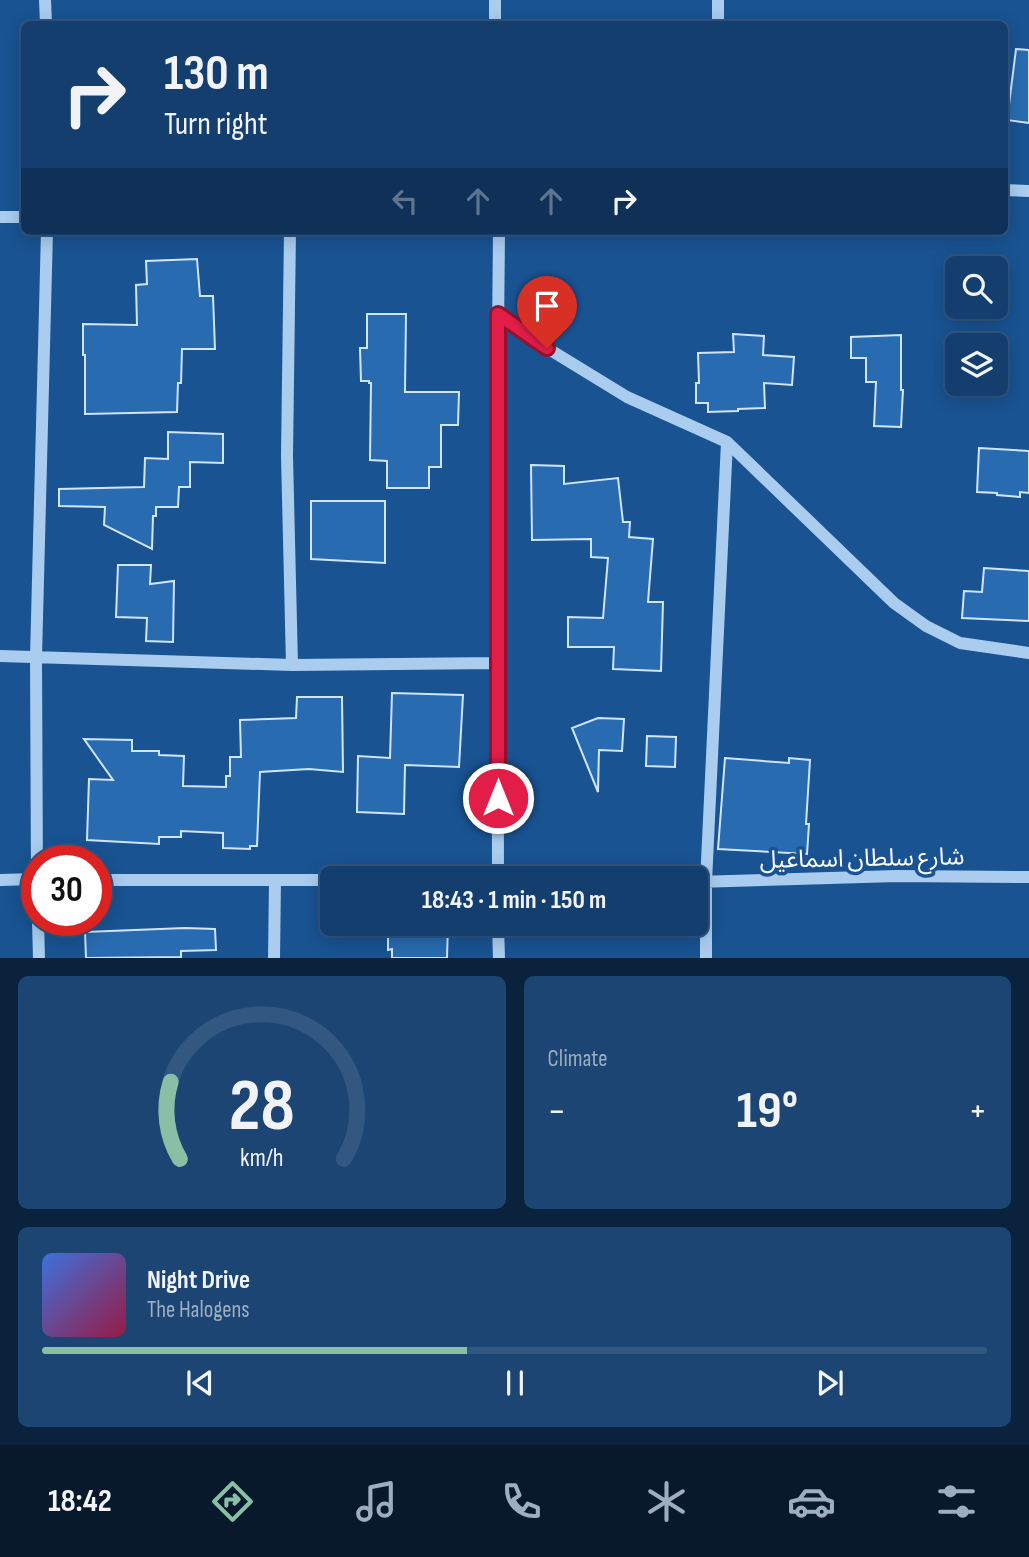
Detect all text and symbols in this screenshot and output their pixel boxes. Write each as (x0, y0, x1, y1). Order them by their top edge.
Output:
text: 130 m (164, 45, 269, 104)
icon: right (49, 49, 140, 140)
text: Turn right (164, 105, 268, 144)
icon: left (386, 182, 424, 220)
icon: ahead (459, 182, 497, 220)
icon: ahead (532, 182, 570, 220)
icon: right (605, 182, 643, 220)
map controls (945, 256, 1008, 396)
button: search (945, 256, 1008, 319)
pin (517, 276, 577, 348)
icon: arrive (528, 287, 566, 325)
button: layers (945, 333, 1008, 396)
position arrow (461, 761, 535, 835)
street label: شارع سلطان اسماعيل (759, 842, 965, 877)
speed limit sign: 30 (21, 845, 112, 936)
text: 18:43 · 1 min · 150 m (422, 885, 606, 916)
text: Climate (548, 1045, 607, 1073)
text: 28 (229, 1063, 295, 1151)
text: 19° (737, 1080, 798, 1143)
text: − (548, 1089, 566, 1134)
text: + (968, 1089, 987, 1134)
text: km/h (240, 1142, 283, 1173)
text: Night Drive (147, 1265, 250, 1296)
text: The Halogens (147, 1296, 250, 1324)
icon: previous (181, 1364, 219, 1402)
icon: pause (496, 1364, 534, 1402)
icon: next (811, 1364, 849, 1402)
icon: directions (208, 1477, 257, 1526)
icon: music (352, 1477, 401, 1526)
icon: phone (497, 1477, 546, 1526)
icon: climate (642, 1477, 691, 1526)
icon: car (787, 1477, 836, 1526)
icon: filters (932, 1477, 981, 1526)
text: 18:42 (48, 1482, 112, 1521)

